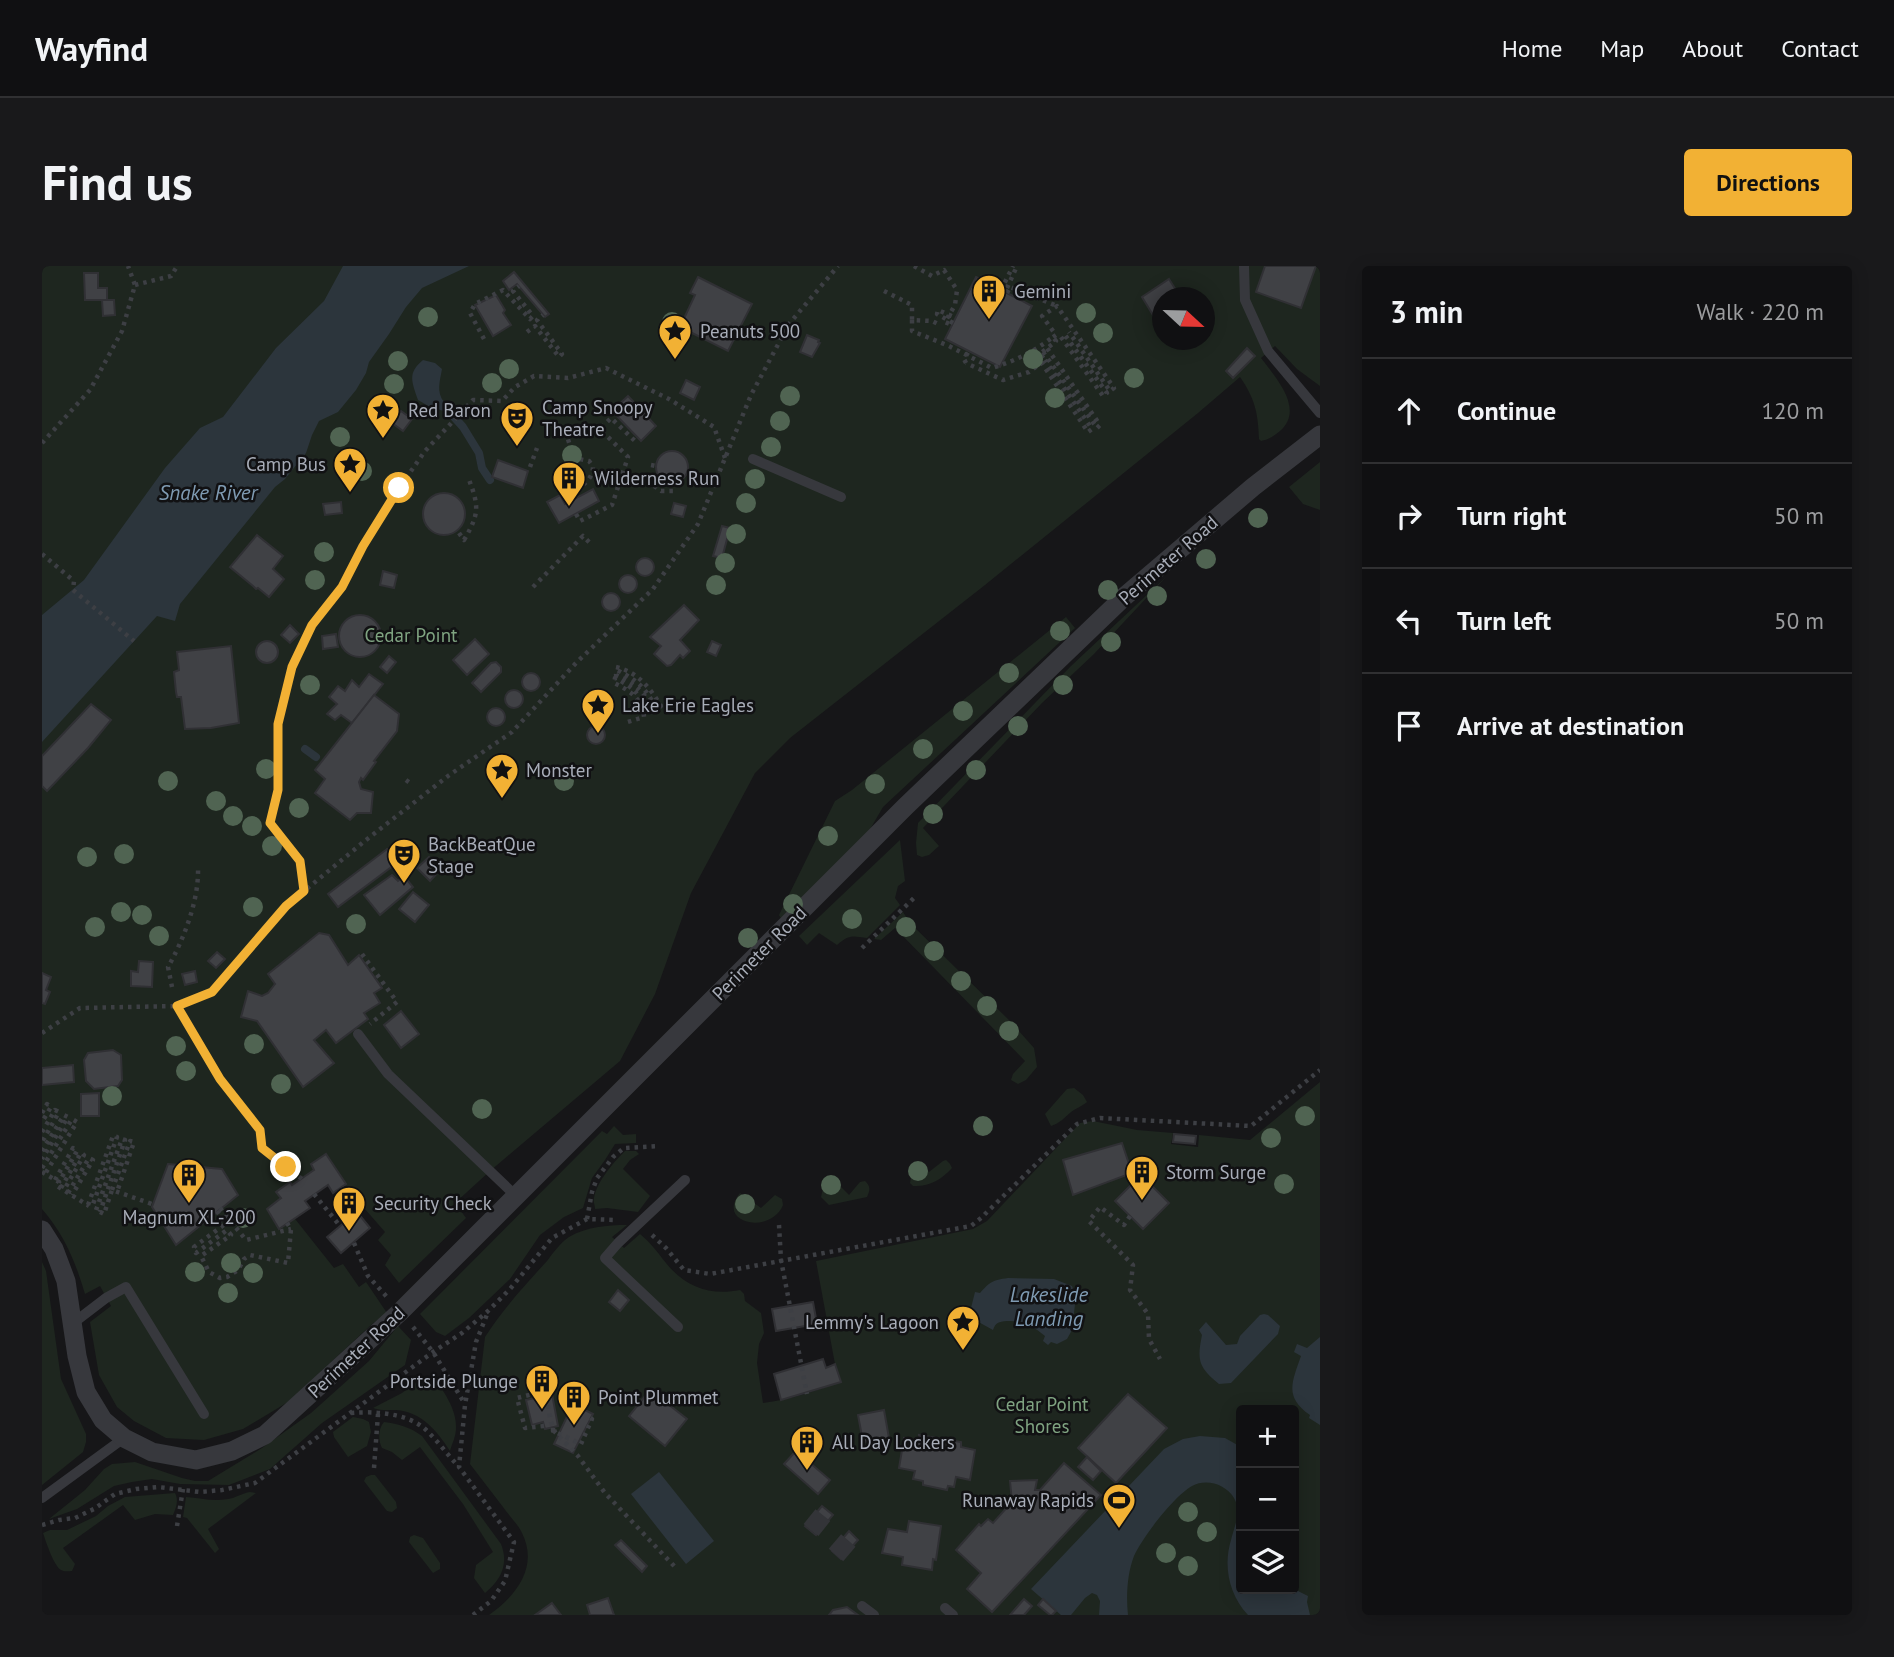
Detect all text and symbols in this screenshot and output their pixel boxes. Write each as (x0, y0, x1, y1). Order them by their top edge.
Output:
text: Wayfind (35, 27, 148, 70)
text: Home (1502, 33, 1562, 64)
text: Map (1600, 33, 1644, 64)
text: About (1682, 33, 1743, 64)
text: Contact (1781, 33, 1859, 64)
button: Directions (1684, 149, 1852, 216)
text: Find us (42, 150, 193, 214)
building icon: Gemini (970, 272, 1008, 321)
place label: Gemini (1014, 279, 1071, 303)
north arrow (1152, 287, 1215, 350)
text: 3 min (1390, 292, 1463, 331)
text: Walk · 220 m (1697, 297, 1824, 326)
place icon: Peanuts 500 (656, 312, 694, 361)
place label: Peanuts 500 (700, 319, 800, 343)
place icon: Red Baron (364, 391, 402, 440)
icon: ahead (1390, 392, 1428, 430)
text: Continue (1457, 394, 1556, 427)
place label: Camp Snoopy Theatre (542, 395, 653, 441)
text: 120 m (1762, 396, 1824, 425)
place label: Red Baron (408, 398, 491, 422)
theatre icon: Camp Snoopy Theatre (498, 399, 536, 448)
place icon: Camp Bus (331, 445, 369, 494)
place label: Camp Bus (246, 452, 326, 476)
building icon: Wilderness Run (550, 459, 588, 508)
place label: Wilderness Run (594, 466, 720, 490)
route start (383, 472, 414, 503)
water label: Snake River (159, 479, 259, 506)
icon: right (1390, 497, 1428, 535)
text: Turn right (1457, 499, 1566, 532)
text: 50 m (1774, 501, 1824, 530)
street label: Perimeter Road (1113, 510, 1223, 610)
icon: left (1390, 602, 1428, 640)
text: Turn left (1457, 604, 1551, 637)
text: 50 m (1774, 606, 1824, 635)
park label: Cedar Point (364, 623, 458, 647)
place icon: Lake Erie Eagles (579, 686, 617, 735)
place label: Lake Erie Eagles (622, 693, 754, 717)
icon: arrive (1390, 707, 1428, 745)
text: Arrive at destination (1457, 709, 1684, 742)
place icon: Monster (483, 751, 521, 800)
place label: Monster (526, 758, 592, 782)
place label: BackBeatQue Stage (428, 832, 536, 878)
theatre icon: BackBeatQue Stage (385, 836, 423, 885)
street label: Perimeter Road (707, 901, 811, 1005)
route end (270, 1151, 301, 1182)
building icon: Storm Surge (1123, 1153, 1161, 1202)
building icon: Magnum XL-200 (170, 1156, 208, 1205)
place label: Storm Surge (1166, 1160, 1266, 1184)
building icon: Security Check (330, 1184, 368, 1233)
place label: Security Check (374, 1191, 492, 1215)
place label: Magnum XL-200 (122, 1205, 256, 1229)
water label: Lakeslide Landing (1010, 1281, 1088, 1332)
street label: Perimeter Road (303, 1301, 409, 1403)
place icon: Lemmy's Lagoon (944, 1303, 982, 1352)
place label: Lemmy's Lagoon (805, 1310, 939, 1334)
building icon: Portside Plunge (523, 1362, 561, 1411)
place label: Portside Plunge (390, 1369, 518, 1393)
building icon: Point Plummet (555, 1378, 593, 1427)
place label: Point Plummet (598, 1385, 719, 1409)
park label: Cedar Point Shores (995, 1392, 1089, 1438)
map controls (1236, 1405, 1299, 1594)
button: + (1236, 1405, 1299, 1468)
building icon: All Day Lockers (788, 1423, 826, 1472)
place label: All Day Lockers (832, 1430, 955, 1454)
button: − (1236, 1468, 1299, 1531)
sports icon: Runaway Rapids (1100, 1481, 1138, 1530)
place label: Runaway Rapids (962, 1488, 1094, 1512)
button: layers (1236, 1531, 1299, 1594)

